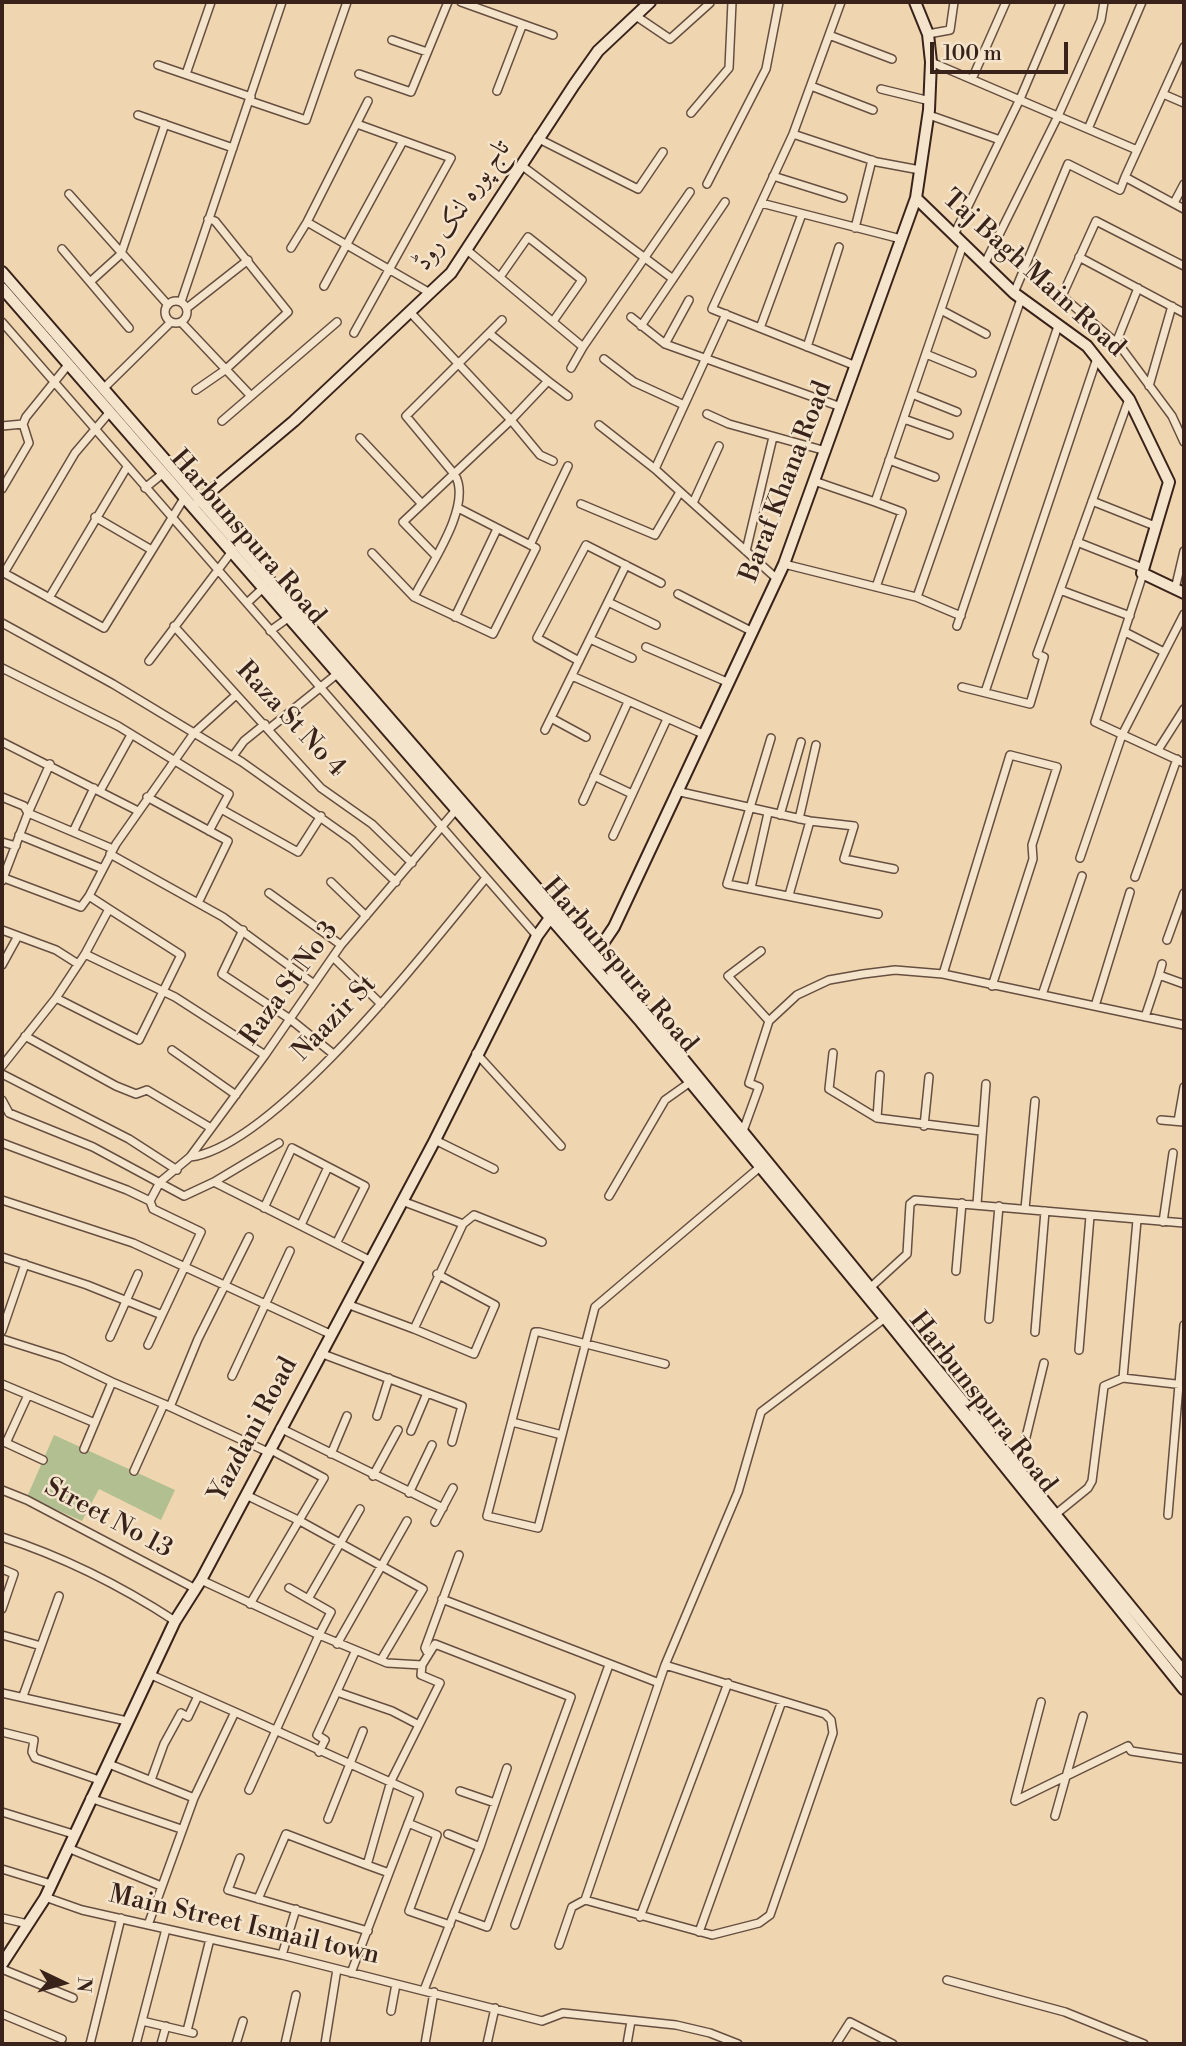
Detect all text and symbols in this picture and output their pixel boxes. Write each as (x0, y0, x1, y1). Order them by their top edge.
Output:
scale bar (934, 28, 1072, 72)
text: 100 m (943, 41, 1002, 67)
street label: تاج پورہ لنک روڈ (408, 135, 518, 277)
street label: Taj Bagh Main Road (935, 184, 1131, 364)
street label: Baraf Khana Road (734, 377, 840, 587)
street label: Harbunspura Road (163, 444, 331, 632)
street label: Raza St No 4 (229, 656, 351, 784)
street label: Harbunspura Road (535, 872, 703, 1060)
street label: Raza St No 3 (235, 916, 345, 1052)
street label: Naazir St (287, 970, 383, 1068)
street label: Harbunspura Road (902, 1306, 1062, 1500)
street label: Yazdani Road (203, 1352, 305, 1508)
street label: Street No 13 (39, 1472, 177, 1566)
street label: Main Street Ismail town (106, 1880, 382, 1972)
north arrow (28, 1948, 98, 2018)
text: N (71, 1976, 97, 1993)

